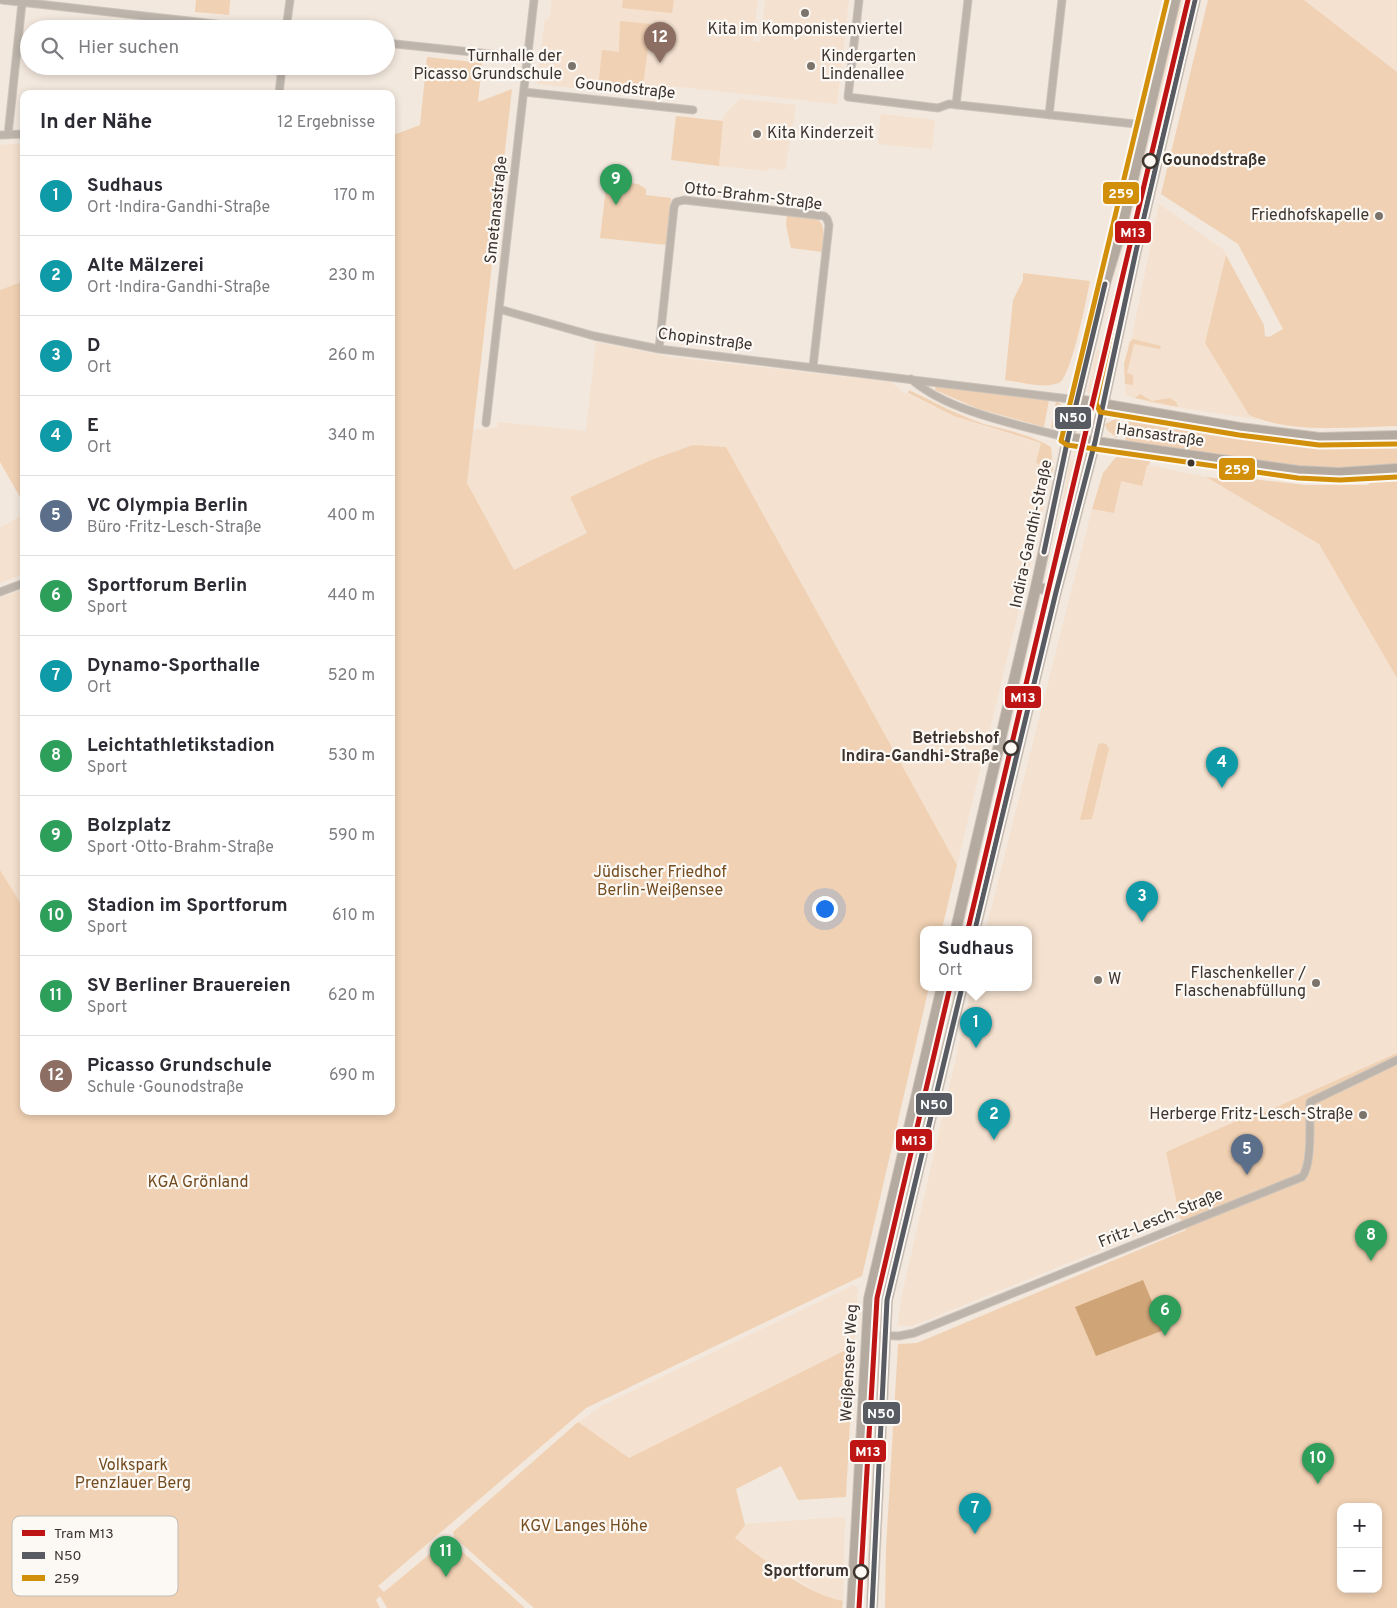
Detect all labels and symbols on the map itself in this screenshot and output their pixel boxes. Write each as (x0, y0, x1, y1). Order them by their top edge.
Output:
marker: Kita im Komponistenviertel (799, 7, 811, 19)
place label: Kita im Komponistenviertel (707, 20, 903, 40)
pin: 12 (644, 22, 676, 63)
place label: Turnhalle der Picasso Grundschule (413, 47, 562, 85)
place label: Kindergarten Lindenallee (821, 47, 916, 85)
marker: Turnhalle der Picasso Grundschule (566, 60, 578, 72)
marker: Kindergarten Lindenallee (805, 60, 817, 72)
street label: Gounodstraße (574, 74, 676, 104)
place label: Kita Kinderzeit (767, 124, 874, 144)
marker: Kita Kinderzeit (751, 128, 763, 140)
place label: Gounodstraße (1162, 151, 1266, 171)
marker: Gounodstraße (1142, 153, 1158, 169)
street label: Smetanastraße (481, 155, 513, 265)
pin: 9 (600, 164, 632, 205)
street label: Otto-Brahm-Straße (683, 179, 823, 215)
line badge: 259 (1102, 181, 1140, 205)
text: 259 (1108, 186, 1134, 203)
place label: Friedhofskapelle (1251, 206, 1369, 226)
marker: Friedhofskapelle (1373, 210, 1385, 222)
line badge: M13 (1114, 220, 1152, 244)
text: M13 (1120, 225, 1146, 242)
street label: Chopinstraße (657, 324, 753, 356)
line badge: N50 (1054, 406, 1092, 430)
text: N50 (1059, 410, 1087, 427)
street label: Hansastraße (1115, 420, 1205, 452)
line badge: 259 (1218, 457, 1256, 481)
street label: Indira-Gandhi-Straße (1006, 458, 1058, 610)
unlabelled marker (1186, 458, 1196, 468)
text: 259 (1224, 462, 1250, 479)
line badge: M13 (1004, 685, 1042, 709)
text: M13 (1010, 690, 1036, 707)
place label: Betriebshof Indira-Gandhi-Straße (841, 729, 999, 767)
marker: Betriebshof Indira-Gandhi-Straße (1003, 740, 1019, 756)
pin: 4 (1206, 747, 1238, 788)
park label: Jüdischer Friedhof Berlin-Weißensee (593, 863, 727, 901)
pin: 3 (1126, 881, 1158, 922)
your location (812, 896, 838, 922)
place label: Flaschenkeller / Flaschenabfüllung (1175, 964, 1306, 1002)
place label: W (1108, 970, 1121, 990)
marker: W (1092, 974, 1104, 986)
marker: Flaschenkeller / Flaschenabfüllung (1310, 977, 1322, 989)
pin: 1 (960, 1007, 992, 1048)
line badge: N50 (915, 1092, 953, 1116)
text: N50 (920, 1097, 948, 1114)
pin: 2 (978, 1099, 1010, 1140)
place label: Herberge Fritz-Lesch-Straße (1149, 1105, 1353, 1125)
marker: Herberge Fritz-Lesch-Straße (1357, 1109, 1369, 1121)
line badge: M13 (895, 1128, 933, 1152)
text: M13 (901, 1133, 927, 1150)
pin: 5 (1231, 1134, 1263, 1175)
park label: KGA Grönland (148, 1173, 248, 1193)
street label: Fritz-Lesch-Straße (1096, 1185, 1226, 1253)
pin: 8 (1355, 1220, 1387, 1261)
pin: 6 (1149, 1295, 1181, 1336)
street label: Weißenseer Weg (837, 1304, 863, 1422)
line badge: N50 (862, 1401, 901, 1425)
text: N50 (867, 1406, 895, 1423)
line badge: M13 (849, 1439, 887, 1463)
pin: 10 (1302, 1443, 1334, 1484)
text: M13 (855, 1444, 881, 1461)
park label: Volkspark Prenzlauer Berg (75, 1456, 191, 1494)
pin: 7 (959, 1493, 991, 1534)
legend (12, 1516, 178, 1596)
park label: KGV Langes Höhe (520, 1517, 648, 1537)
text: Tram M13 (54, 1526, 114, 1543)
pin: 11 (430, 1536, 462, 1577)
text: N50 (54, 1548, 82, 1565)
place label: Sportforum (764, 1562, 849, 1582)
marker: Sportforum (853, 1564, 869, 1580)
text: 259 (54, 1571, 79, 1588)

